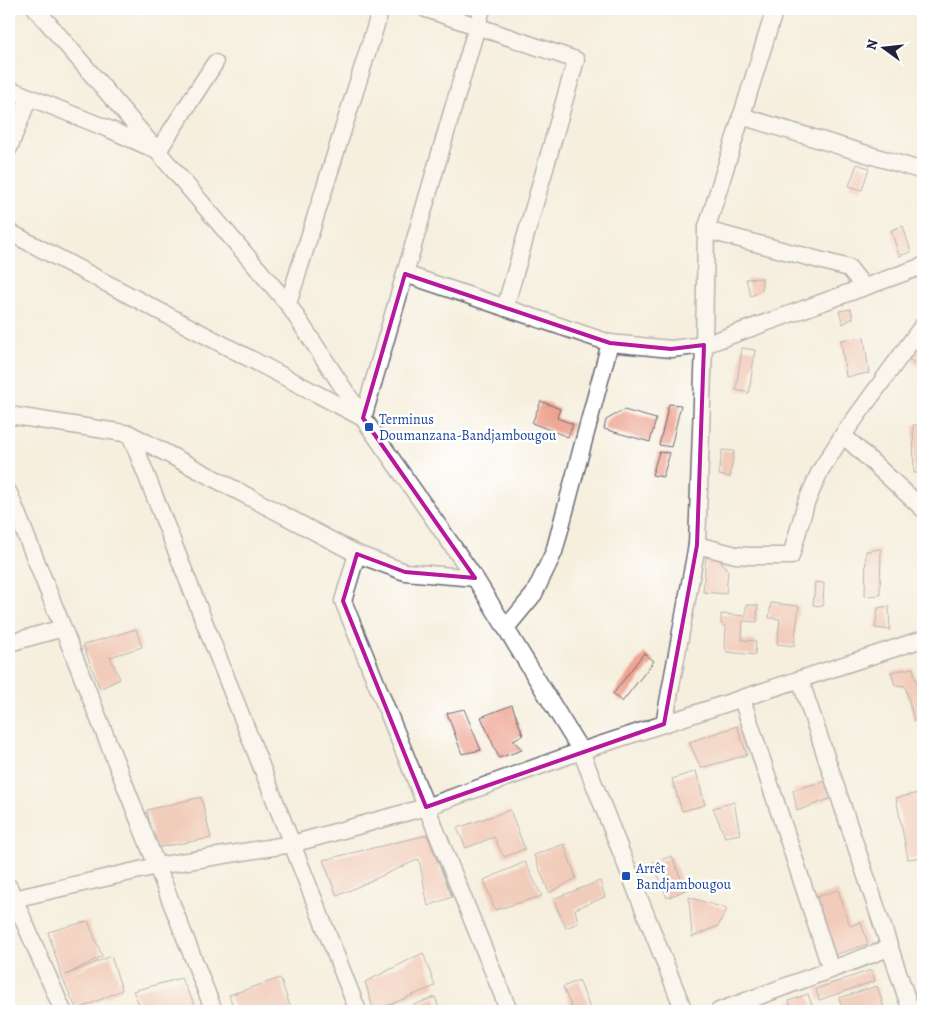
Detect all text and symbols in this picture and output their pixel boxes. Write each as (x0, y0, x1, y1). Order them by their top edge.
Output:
north arrow (860, 22, 910, 72)
text: N (861, 37, 882, 52)
place label: Terminus Doumanzana-Bandjambougou (379, 410, 557, 445)
marker: Terminus Doumanzana-Bandjambougou (363, 421, 375, 433)
place label: Arrêt Bandjambougou (635, 859, 731, 894)
marker: Arrêt Bandjambougou (620, 870, 632, 882)

